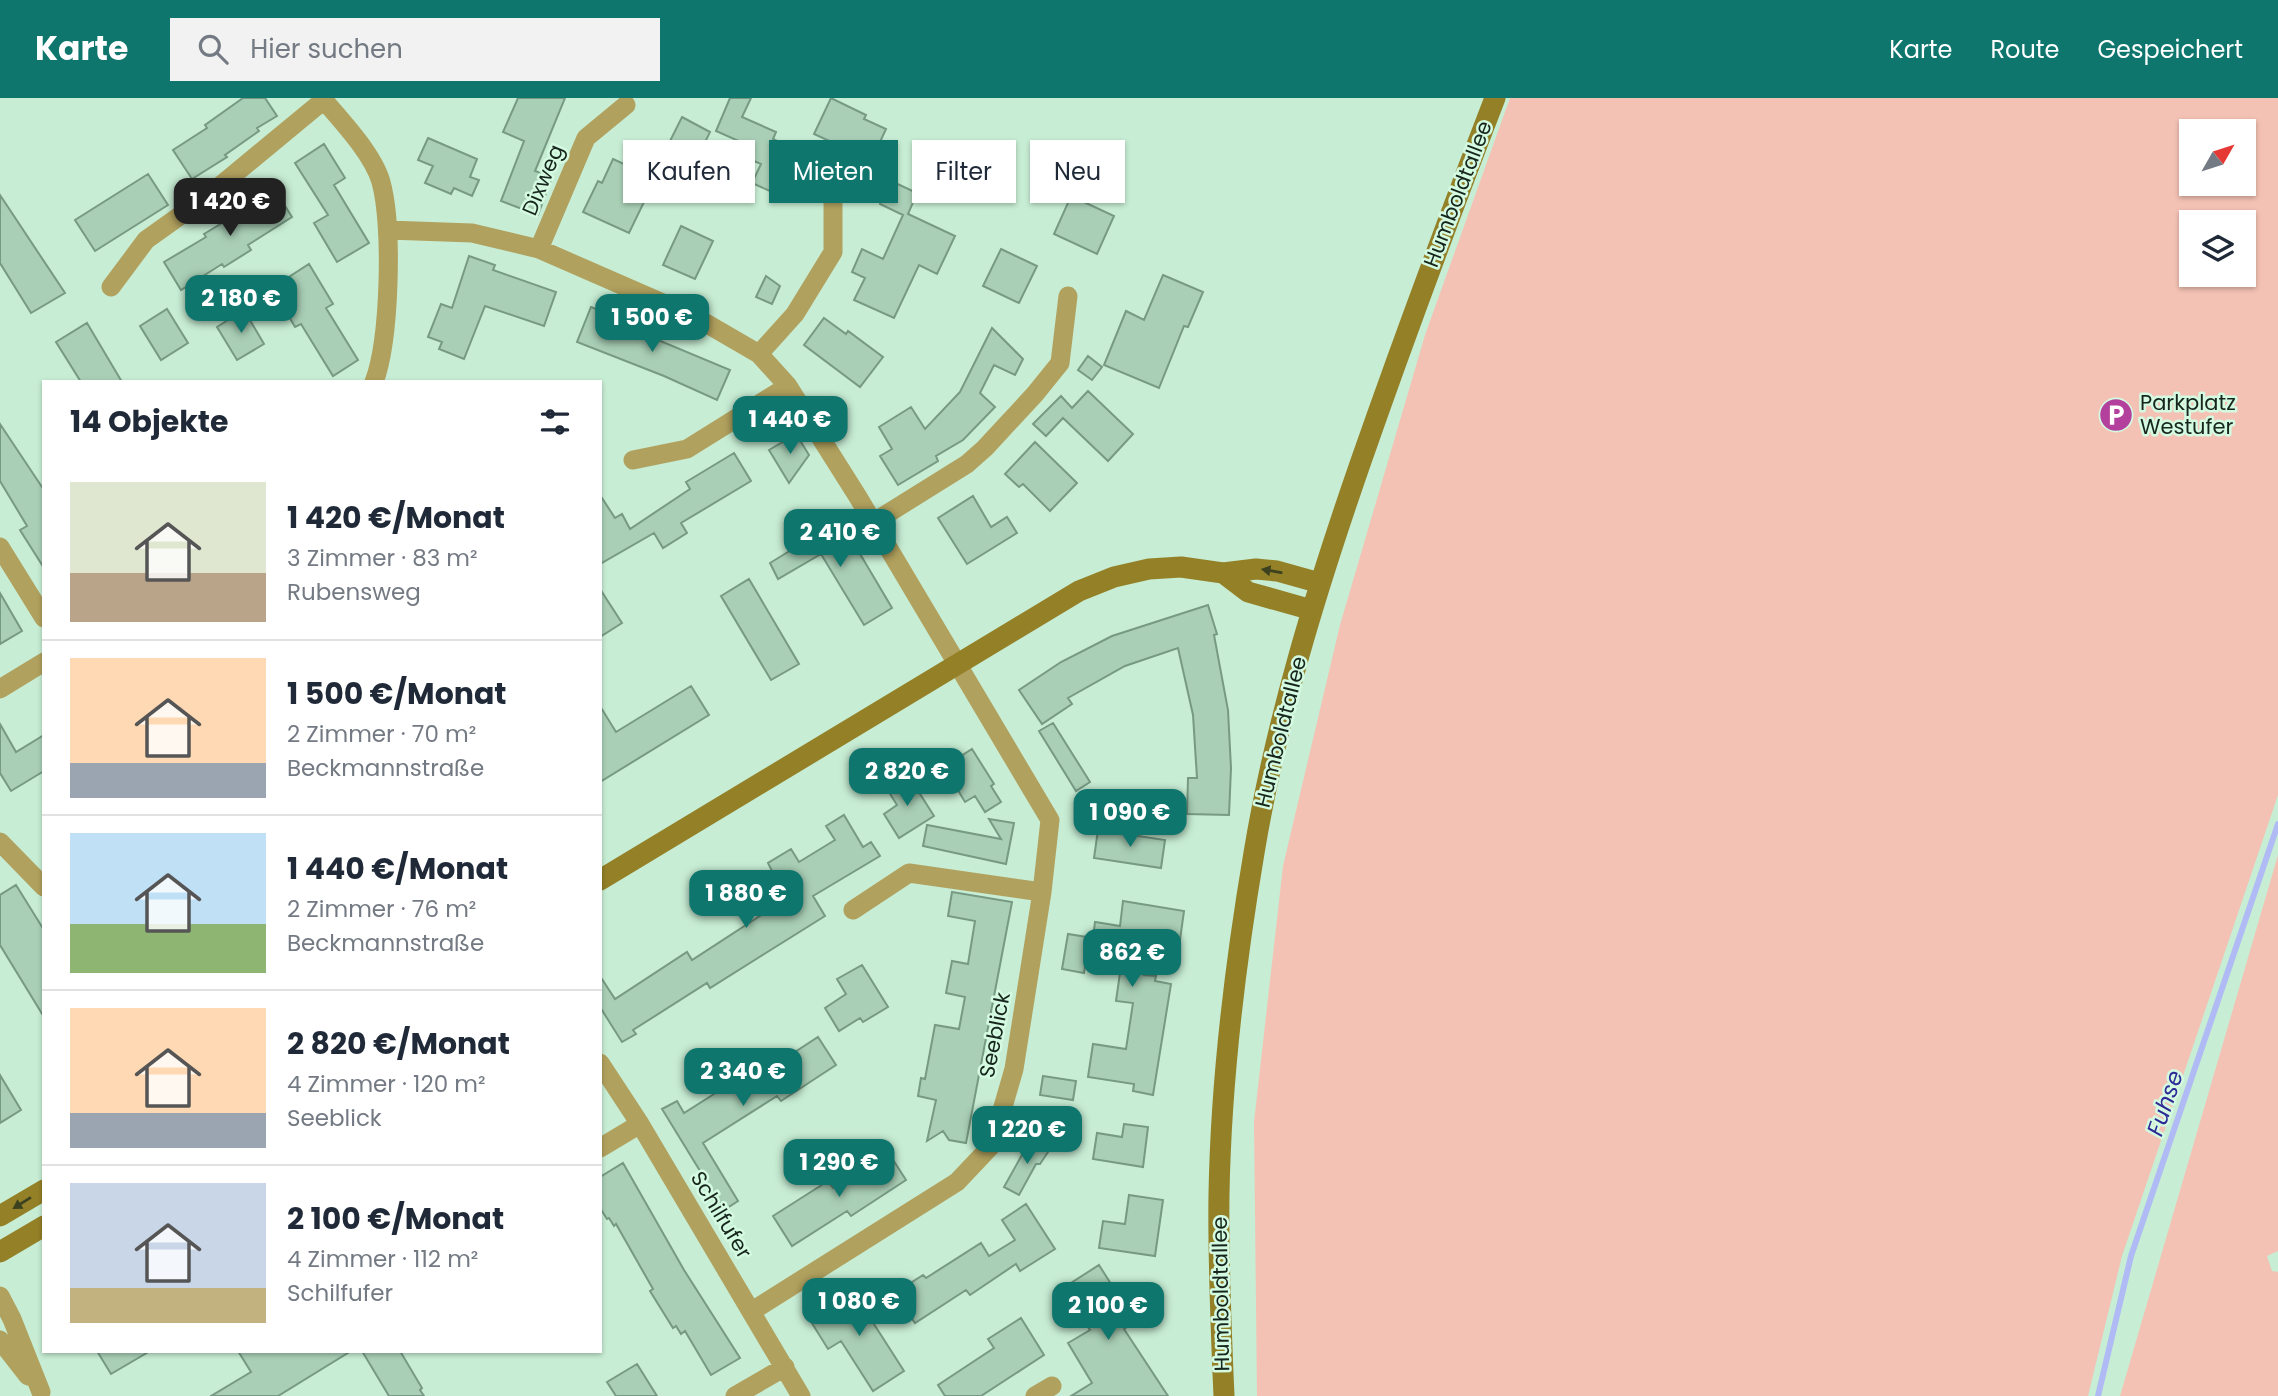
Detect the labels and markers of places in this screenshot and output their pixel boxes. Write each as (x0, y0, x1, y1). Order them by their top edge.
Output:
pin: 1 420 € (165, 178, 295, 238)
pin: 2 180 € (176, 275, 306, 335)
pin: 1 500 € (587, 294, 717, 354)
place label: Parkplatz Westufer (2140, 388, 2236, 441)
pin: 1 440 € (725, 396, 855, 456)
parking icon: Parkplatz Westufer (2097, 396, 2135, 434)
pin: 2 410 € (775, 510, 905, 569)
pin: 2 820 € (842, 748, 972, 808)
pin: 1 090 € (1065, 790, 1195, 849)
pin: 1 880 € (681, 870, 811, 930)
pin: 862 € (1083, 930, 1181, 989)
pin: 2 340 € (678, 1048, 808, 1108)
pin: 1 220 € (962, 1107, 1092, 1166)
pin: 1 290 € (774, 1140, 904, 1199)
pin: 1 080 € (794, 1278, 924, 1338)
pin: 2 100 € (1043, 1282, 1173, 1342)

